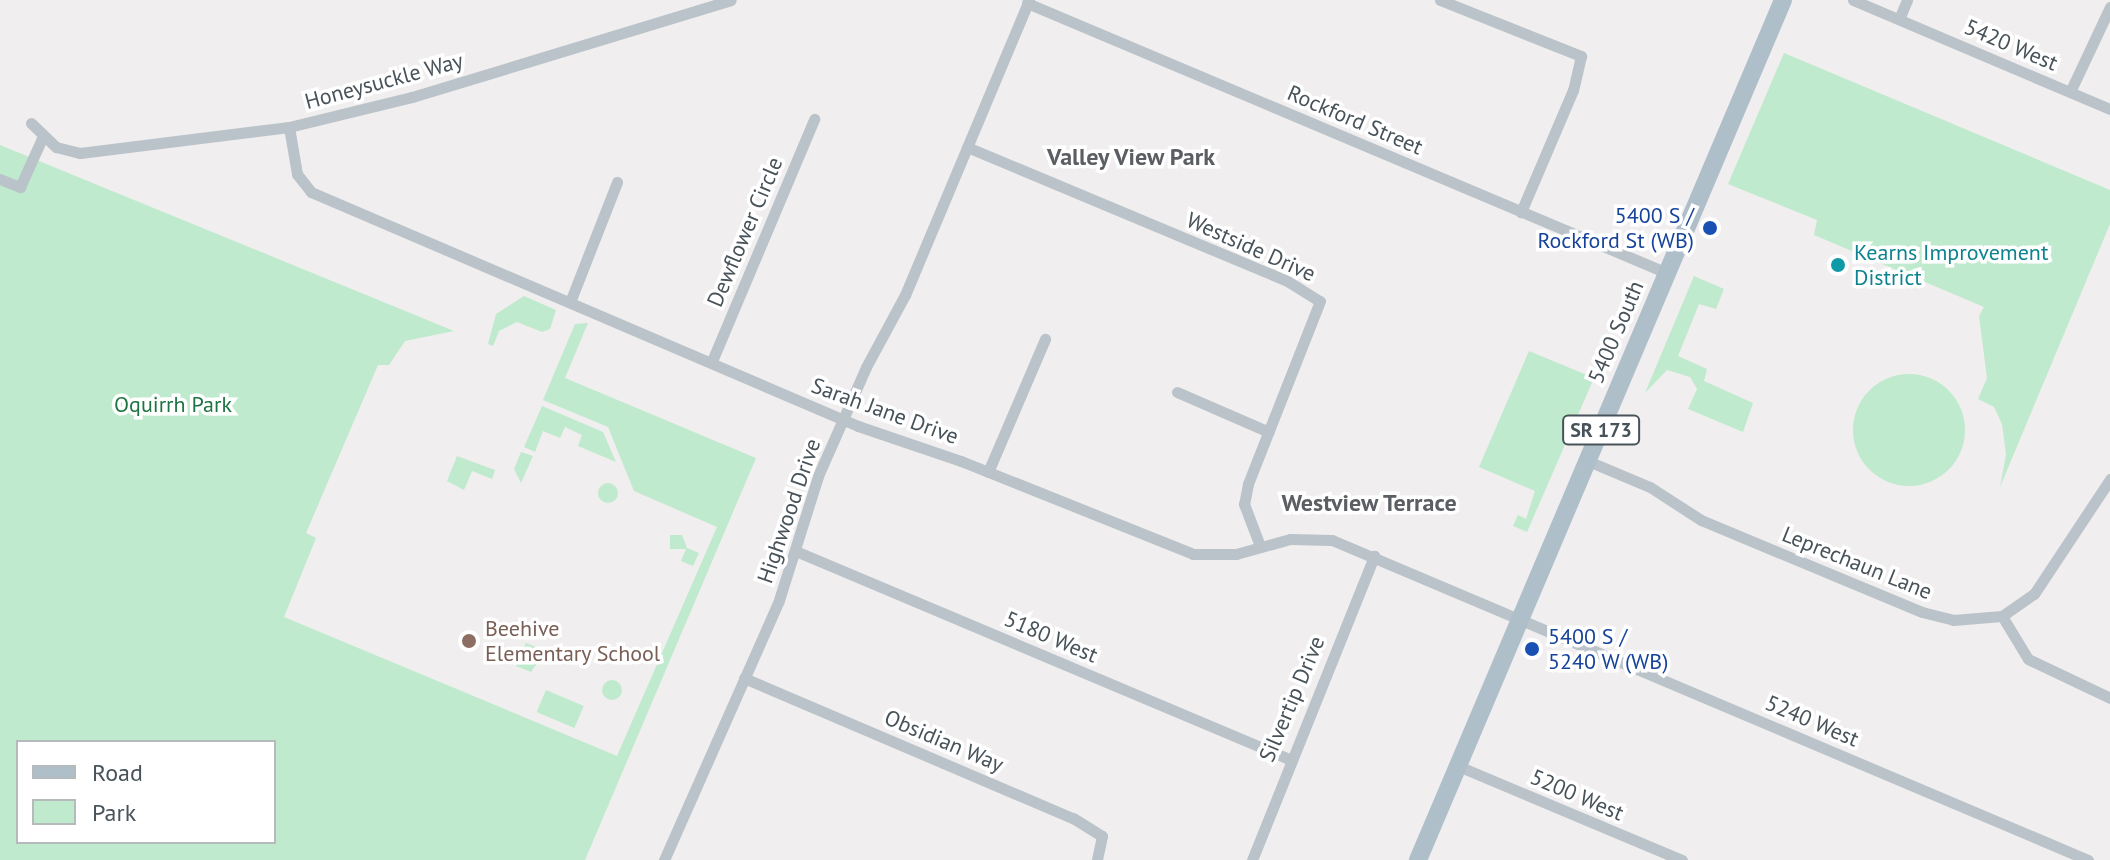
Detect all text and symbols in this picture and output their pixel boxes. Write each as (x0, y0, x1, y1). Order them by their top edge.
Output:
street label: 5420 West (1960, 14, 2062, 76)
street label: Honeysuckle Way (302, 47, 466, 115)
street label: Rockford Street (1283, 80, 1427, 160)
district label: Valley View Park (1046, 143, 1216, 171)
street label: Dewflower Circle (702, 153, 788, 311)
place label: 5400 S / Rockford St (WB) (1538, 202, 1694, 254)
street label: Westside Drive (1182, 207, 1320, 287)
marker: 5400 S / Rockford St (WB) (1701, 219, 1719, 237)
place label: Kearns Improvement District (1854, 239, 2048, 290)
marker: Kearns Improvement District (1829, 256, 1847, 274)
street label: 5400 South (1583, 277, 1649, 387)
street label: Sarah Jane Drive (808, 372, 962, 450)
park label: Oquirrh Park (114, 392, 232, 418)
road number: SR 173 (1561, 414, 1641, 446)
street label: Highwood Drive (752, 435, 826, 587)
district label: Westview Terrace (1281, 489, 1457, 517)
street label: Leprechaun Lane (1778, 521, 1936, 605)
street label: 5180 West (1000, 606, 1102, 668)
place label: Beehive Elementary School (485, 615, 661, 666)
place label: 5400 S / 5240 W (WB) (1548, 623, 1669, 674)
marker: Beehive Elementary School (460, 632, 478, 650)
street label: Silvertip Drive (1254, 632, 1330, 766)
marker: 5400 S / 5240 W (WB) (1523, 640, 1541, 658)
street label: 5240 West (1761, 690, 1863, 752)
street label: Obsidian Way (880, 704, 1008, 778)
legend (16, 740, 276, 844)
text: Road (92, 757, 143, 788)
street label: 5200 West (1526, 764, 1628, 826)
text: Park (92, 797, 136, 828)

